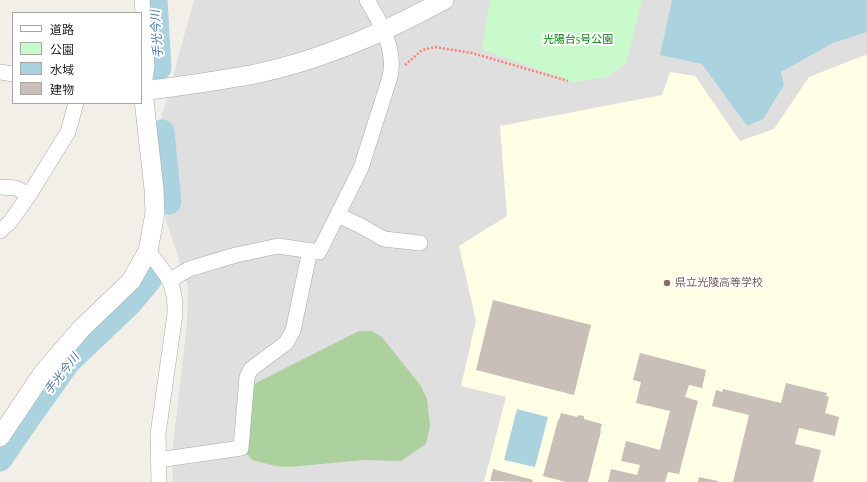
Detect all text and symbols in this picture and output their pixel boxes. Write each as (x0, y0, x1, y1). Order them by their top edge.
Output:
water label: 手光今川 (148, 10, 166, 58)
legend (12, 12, 142, 104)
text: 道路 (50, 24, 74, 36)
park label: 光陽台5号公園 (543, 33, 613, 47)
text: 公園 (50, 44, 74, 56)
text: 水域 (50, 64, 74, 76)
text: 建物 (50, 84, 74, 96)
place label: 県立光陵高等学校 (675, 276, 763, 290)
marker: 県立光陵高等学校 (662, 278, 672, 288)
water label: 手光今川 (42, 351, 82, 397)

